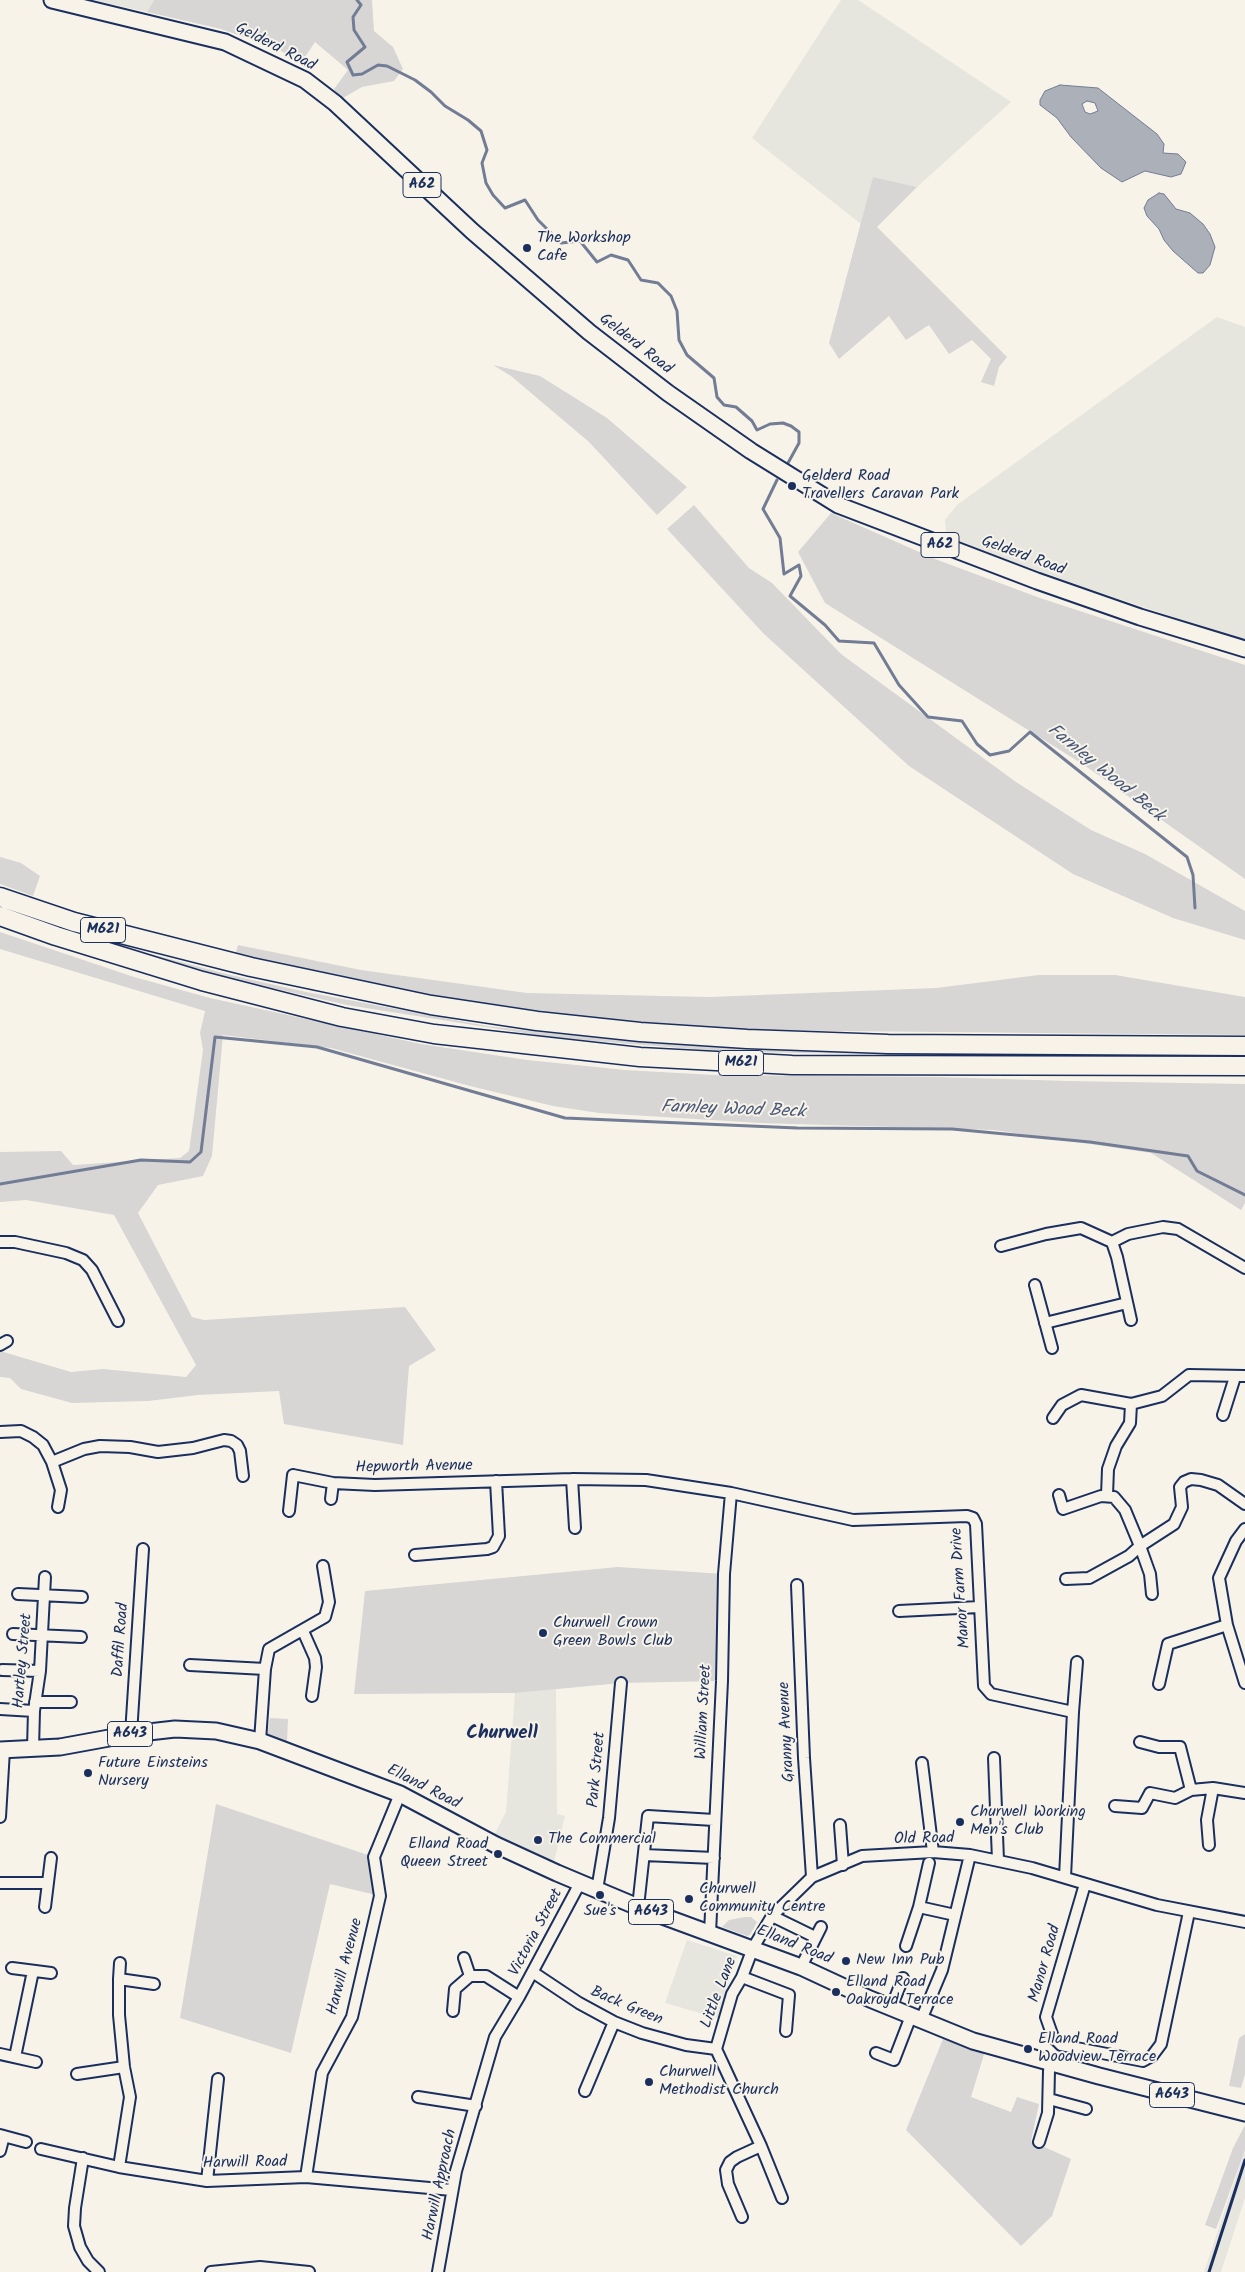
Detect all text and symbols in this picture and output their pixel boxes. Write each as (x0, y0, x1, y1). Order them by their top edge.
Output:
street label: Gelderd Road (232, 20, 318, 76)
road number: A62 (403, 172, 441, 198)
place label: The Workshop Cafe (537, 229, 631, 267)
marker: The Workshop Cafe (521, 242, 533, 254)
street label: Gelderd Road (594, 310, 676, 380)
place label: Gelderd Road Travellers Caravan Park (802, 467, 959, 505)
marker: Gelderd Road Travellers Caravan Park (786, 480, 798, 492)
road number: A62 (921, 532, 959, 558)
street label: Gelderd Road (978, 533, 1068, 581)
water label: Farnley Wood Beck (1042, 720, 1168, 828)
road number: M621 (80, 918, 126, 942)
road number: M621 (718, 1050, 764, 1076)
water label: Farnley Wood Beck (661, 1098, 805, 1124)
street label: Hepworth Avenue (355, 1457, 473, 1479)
street label: Manor Farm Drive (948, 1527, 976, 1649)
street label: Daffil Road (110, 1602, 134, 1678)
street label: Hartley Street (10, 1613, 38, 1709)
place label: Churwell Crown Green Bowls Club (553, 1614, 672, 1652)
marker: Churwell Crown Green Bowls Club (537, 1627, 549, 1639)
street label: William Street (693, 1664, 717, 1760)
street label: Granny Avenue (776, 1681, 800, 1783)
road number: A643 (108, 1722, 152, 1746)
district label: Churwell (466, 1724, 538, 1746)
street label: Park Street (585, 1731, 611, 1809)
place label: Future Einsteins Nursery (98, 1754, 208, 1792)
street label: Elland Road (383, 1761, 463, 1815)
marker: Future Einsteins Nursery (82, 1767, 94, 1779)
place label: Churwell Working Men's Club (970, 1803, 1086, 1841)
marker: Churwell Working Men's Club (954, 1816, 966, 1828)
place label: The Commercial (548, 1830, 656, 1850)
street label: Old Road (894, 1830, 954, 1850)
marker: The Commercial (532, 1834, 544, 1846)
place label: Elland Road Queen Street (400, 1835, 488, 1873)
marker: Elland Road Queen Street (492, 1848, 504, 1860)
place label: Churwell Community Centre (699, 1880, 825, 1918)
street label: Victoria Street (506, 1886, 568, 1980)
marker: Sue's (594, 1889, 606, 1901)
marker: Churwell Community Centre (683, 1893, 695, 1905)
road number: A643 (628, 1900, 674, 1924)
place label: Sue's (584, 1902, 616, 1922)
street label: Harwill Avenue (324, 1916, 368, 2018)
street label: Elland Road (753, 1922, 835, 1970)
street label: Manor Road (1026, 1923, 1066, 2005)
place label: New Inn Pub (856, 1951, 944, 1971)
street label: Little Lane (698, 1955, 742, 2031)
marker: New Inn Pub (840, 1955, 852, 1967)
place label: Elland Road Oakroyd Terrace (846, 1973, 953, 2011)
street label: Back Green (587, 1983, 665, 2031)
marker: Elland Road Oakroyd Terrace (830, 1986, 842, 1998)
place label: Elland Road Woodview Terrace (1038, 2030, 1156, 2068)
marker: Elland Road Woodview Terrace (1022, 2043, 1034, 2055)
place label: Churwell Methodist Church (659, 2063, 779, 2101)
marker: Churwell Methodist Church (643, 2076, 655, 2088)
road number: A643 (1150, 2082, 1194, 2108)
street label: Harwill Approach (420, 2128, 462, 2242)
street label: Harwill Road (203, 2154, 287, 2174)

